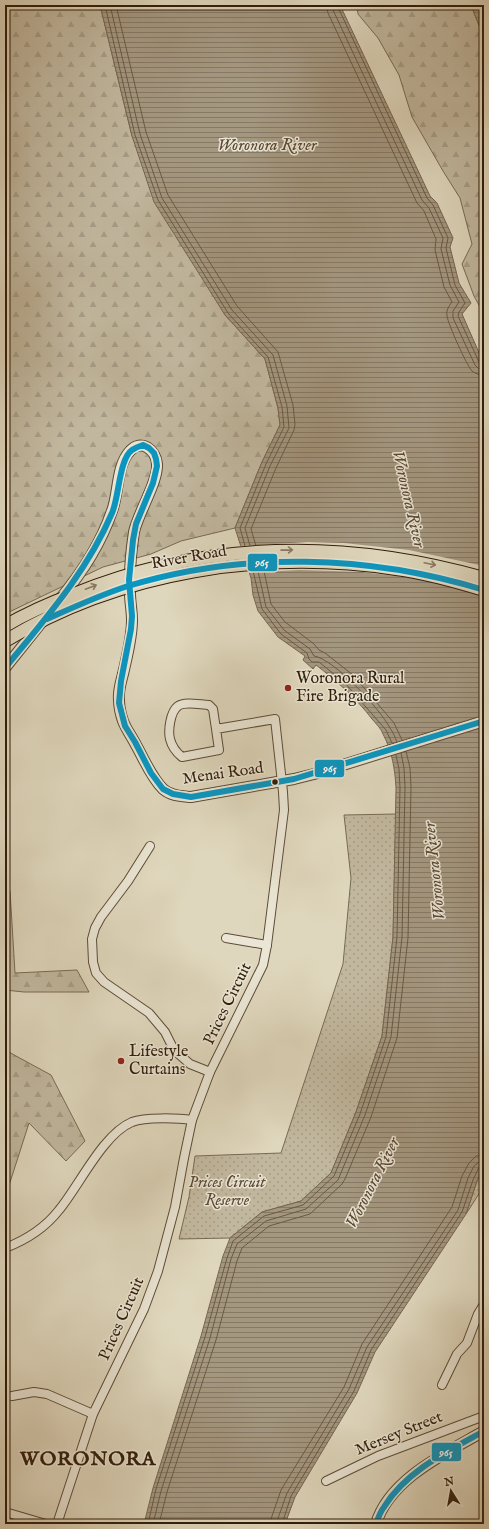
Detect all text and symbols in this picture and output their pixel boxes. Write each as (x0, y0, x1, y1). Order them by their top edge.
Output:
water label: Woronora River (217, 135, 318, 156)
water label: Woronora River (387, 448, 430, 551)
street label: River Road (150, 541, 229, 574)
one-way arrow (280, 546, 293, 554)
line badge: 965 (247, 553, 278, 572)
text: 965 (254, 556, 269, 570)
one-way arrow (423, 561, 436, 569)
one-way arrow (85, 582, 97, 590)
place label: Woronora Rural Fire Brigade (296, 669, 405, 707)
marker: Woronora Rural Fire Brigade (283, 683, 293, 693)
street label: Menai Road (181, 758, 265, 790)
line badge: 965 (314, 759, 345, 778)
text: 965 (322, 762, 337, 776)
unlabelled marker (270, 777, 280, 787)
water label: Woronora River (419, 819, 451, 921)
street label: Prices Circuit (199, 959, 257, 1048)
place label: Lifestyle Curtains (129, 1042, 188, 1080)
marker: Lifestyle Curtains (116, 1056, 126, 1066)
water label: Woronora River (341, 1133, 405, 1232)
park label: Prices Circuit Reserve (188, 1173, 266, 1211)
street label: Prices Circuit (95, 1274, 149, 1364)
street label: Mersey Street (353, 1407, 446, 1461)
line badge: 965 (431, 1442, 462, 1462)
text: 965 (438, 1446, 453, 1460)
district label: WORONORA (19, 1447, 157, 1472)
north arrow (431, 1471, 471, 1511)
text: N (442, 1474, 456, 1490)

